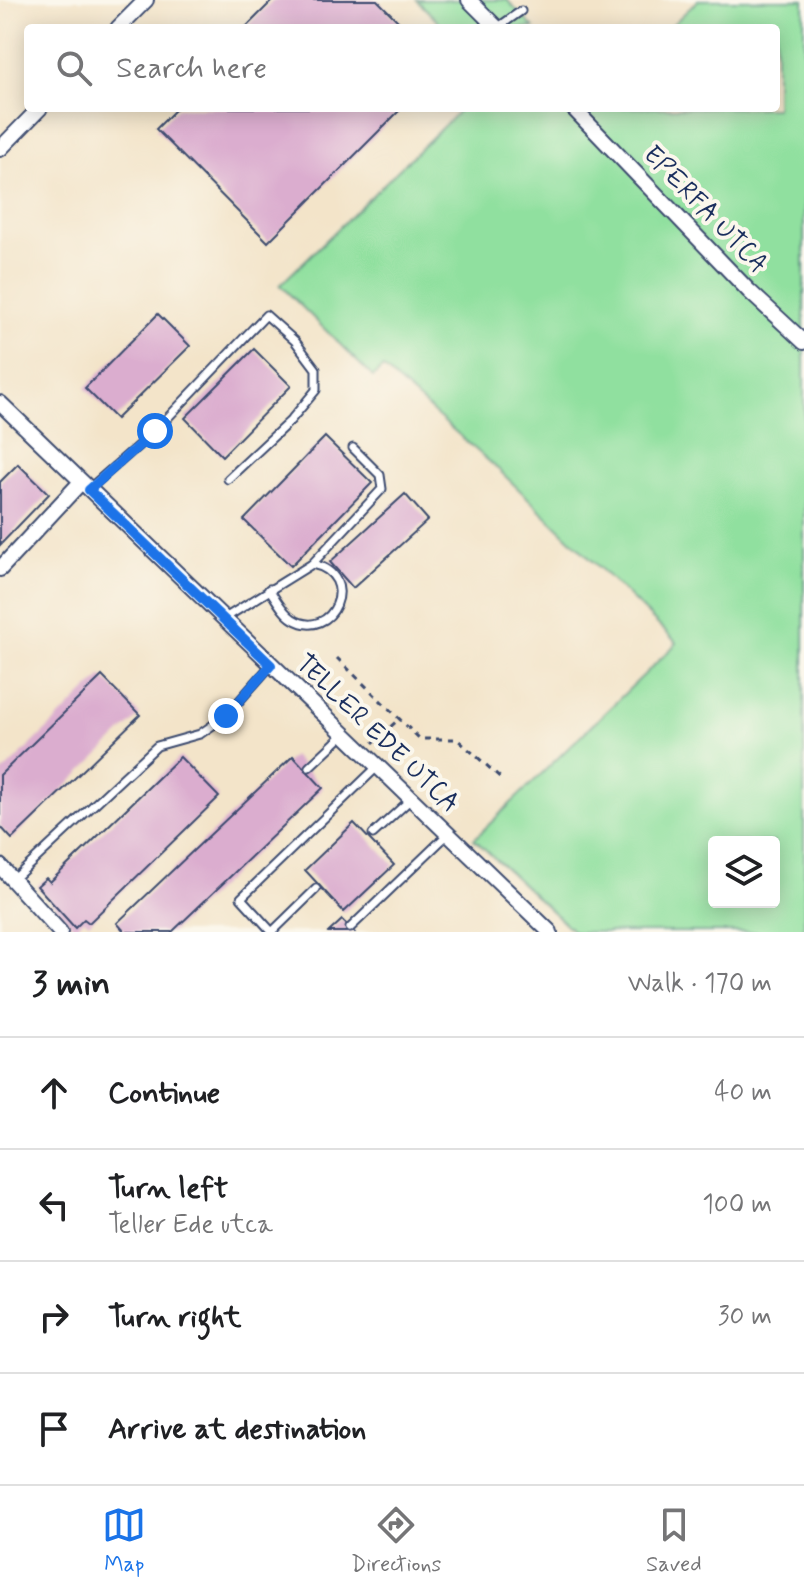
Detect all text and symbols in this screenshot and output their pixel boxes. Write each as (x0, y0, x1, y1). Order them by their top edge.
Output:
search box (24, 24, 780, 112)
icon: search (52, 46, 96, 90)
text: Search here (116, 49, 267, 88)
street label: EPERFA UTCA (635, 139, 775, 281)
route start (137, 413, 173, 449)
street label: TELLER EDE UTCA (288, 647, 466, 821)
route end (208, 698, 244, 734)
map controls (708, 836, 780, 908)
button: layers (708, 836, 780, 908)
text: 3 min (32, 962, 110, 1007)
text: Walk · 170 m (628, 967, 772, 1001)
icon: ahead (32, 1071, 76, 1115)
text: Continue (108, 1074, 220, 1113)
text: 40 m (714, 1076, 772, 1110)
text: Turn left (108, 1169, 228, 1208)
icon: left (32, 1183, 76, 1227)
text: 100 m (702, 1188, 772, 1222)
text: Teller Ede utca (108, 1208, 273, 1242)
icon: right (32, 1295, 76, 1339)
text: Turn right (108, 1298, 241, 1337)
text: 30 m (718, 1300, 772, 1334)
icon: arrive (32, 1407, 76, 1451)
text: Arrive at destination (108, 1410, 366, 1449)
tab: Map (102, 1503, 146, 1579)
tab: Directions (351, 1503, 441, 1579)
tab: Saved (646, 1503, 702, 1579)

